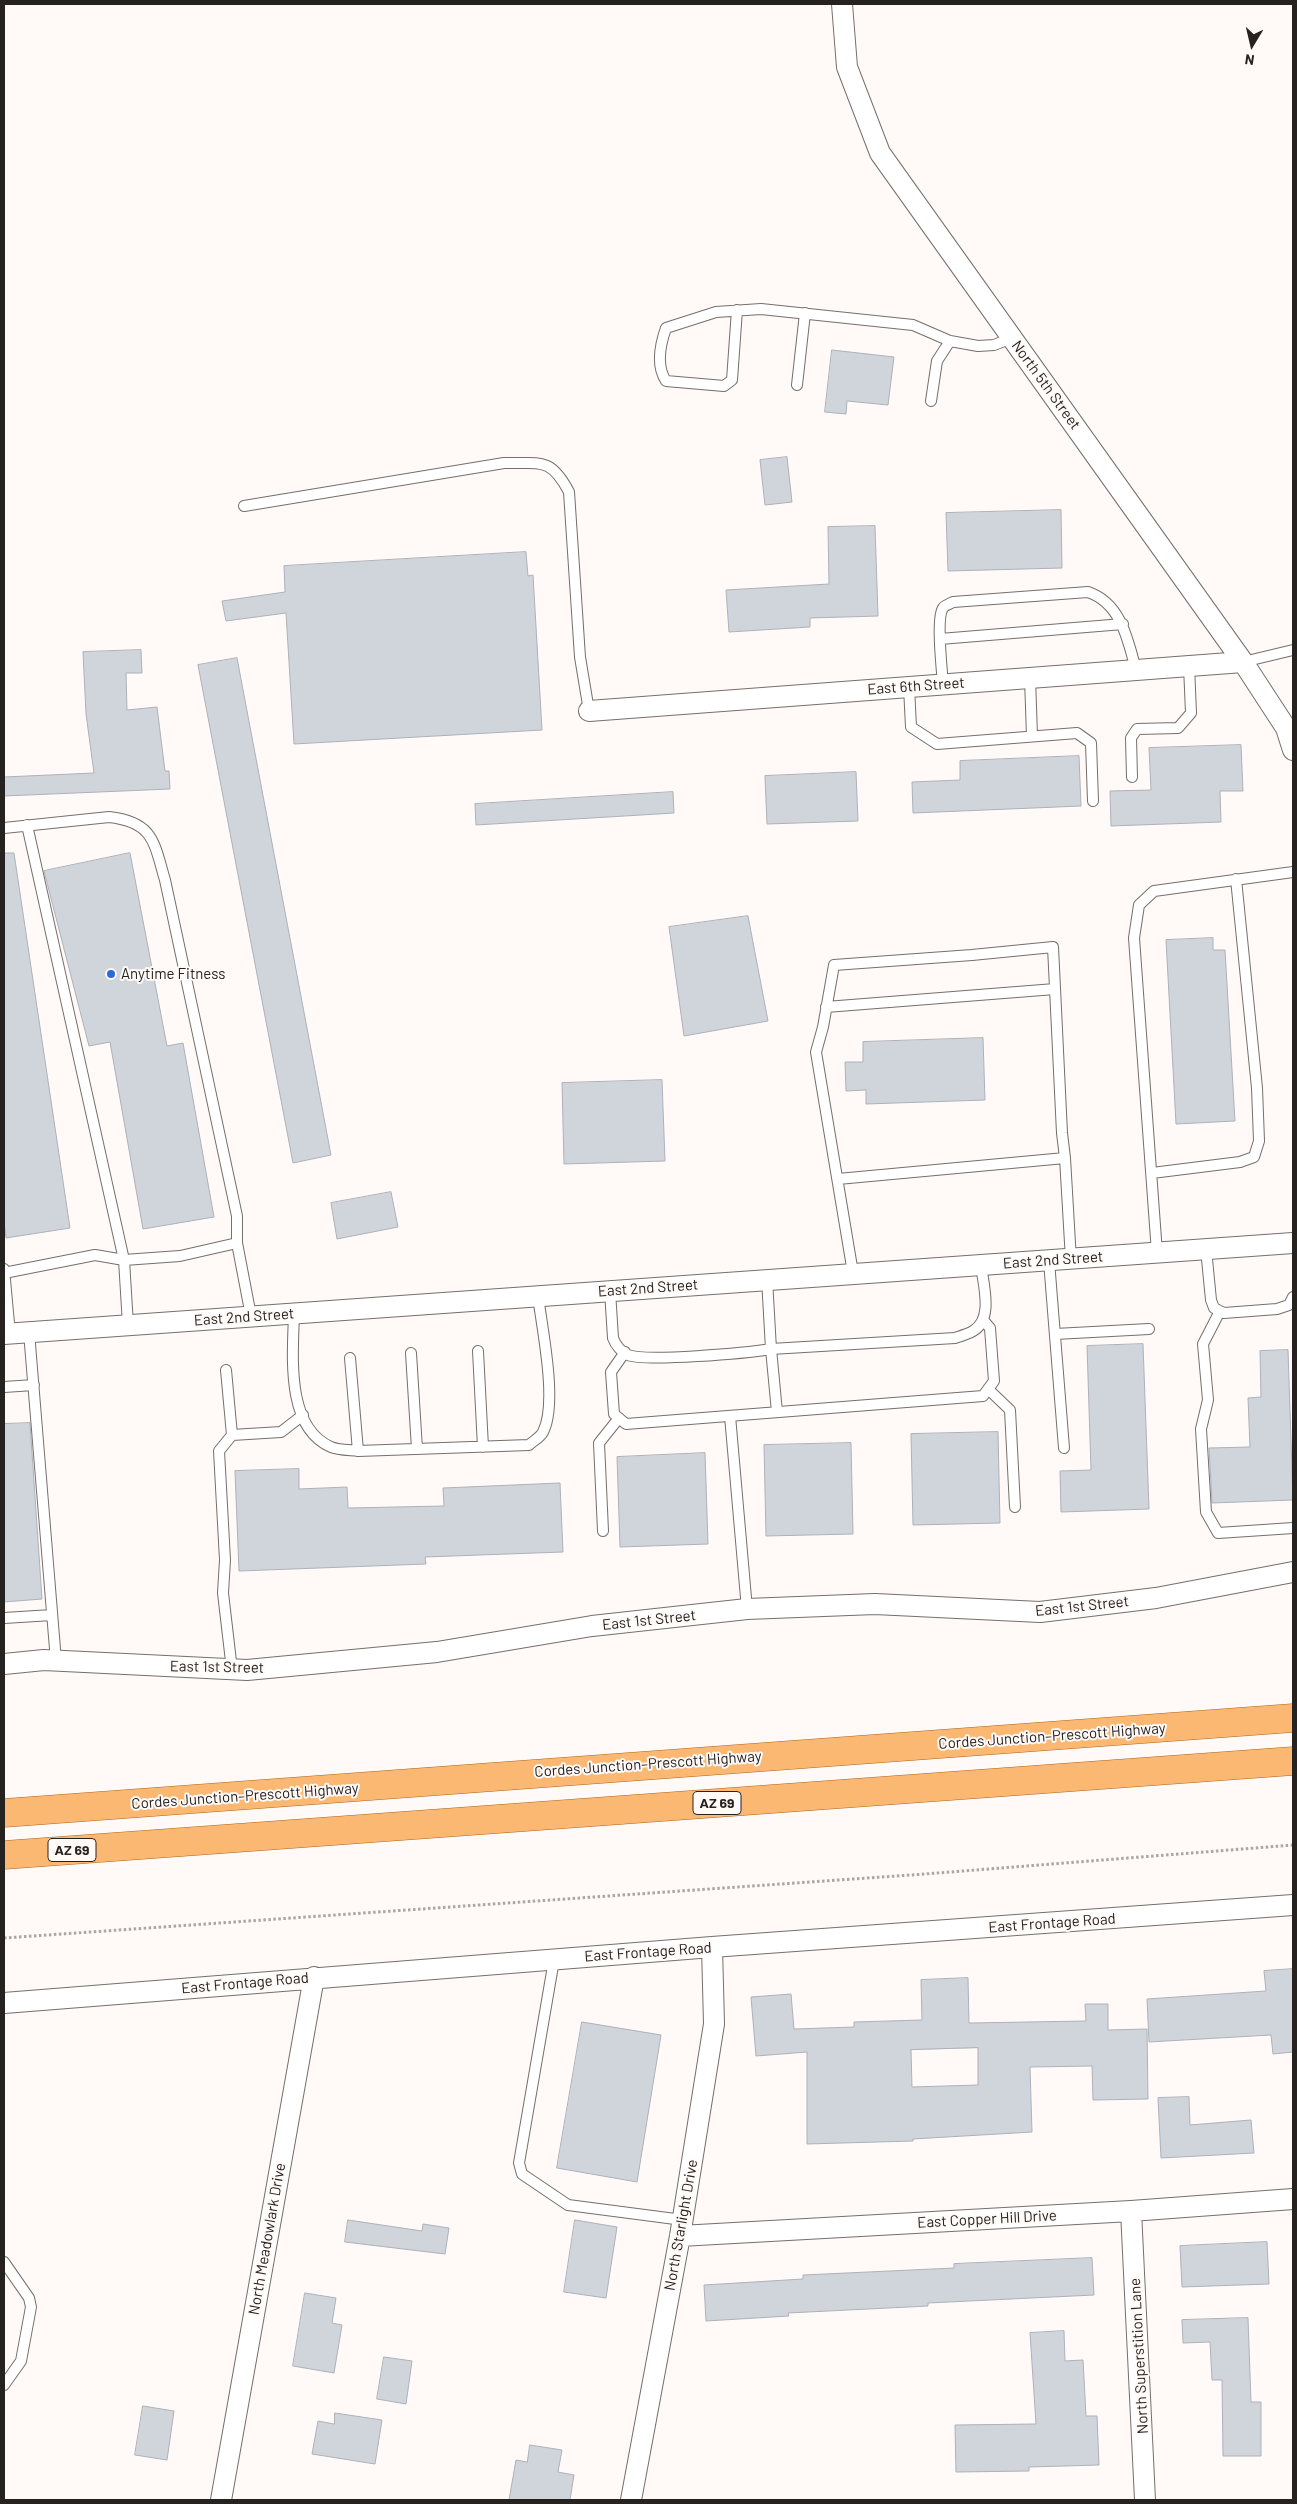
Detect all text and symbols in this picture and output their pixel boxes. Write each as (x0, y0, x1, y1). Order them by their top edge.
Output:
north arrow (1227, 20, 1277, 70)
text: N (1244, 51, 1256, 69)
street label: North 5th Street (1008, 337, 1084, 433)
street label: East 6th Street (867, 674, 965, 698)
place label: Anytime Fitness (121, 965, 225, 983)
marker: Anytime Fitness (105, 968, 117, 980)
street label: East 2nd Street (1002, 1248, 1104, 1272)
street label: East 2nd Street (597, 1276, 699, 1300)
street label: East 2nd Street (193, 1305, 295, 1329)
street label: East 1st Street (1034, 1592, 1130, 1620)
street label: East 1st Street (601, 1606, 697, 1634)
street label: East 1st Street (170, 1657, 264, 1677)
street label: Cordes Junction–Prescott Highway (938, 1719, 1166, 1753)
street label: Cordes Junction–Prescott Highway (534, 1747, 762, 1781)
street label: Cordes Junction–Prescott Highway (131, 1779, 359, 1813)
road number: AZ 69 (693, 1792, 741, 1815)
road number: AZ 69 (48, 1838, 96, 1862)
street label: East Frontage Road (988, 1910, 1116, 1936)
street label: East Frontage Road (584, 1939, 712, 1965)
street label: East Frontage Road (181, 1968, 309, 1998)
street label: North Starlight Drive (661, 2158, 701, 2292)
street label: North Meadowlark Drive (245, 2161, 289, 2317)
street label: East Copper Hill Drive (917, 2206, 1057, 2232)
street label: North Superstition Lane (1126, 2278, 1152, 2434)

